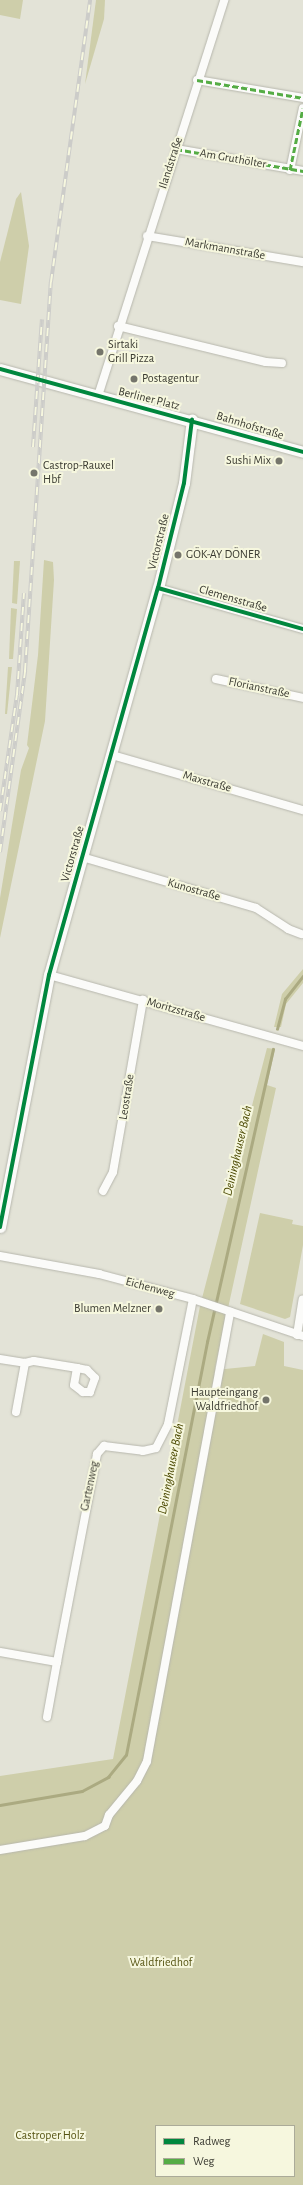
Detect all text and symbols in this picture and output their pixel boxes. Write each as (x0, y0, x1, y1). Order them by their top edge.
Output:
street label: Ilandstraße (156, 135, 186, 191)
street label: Am Gruthölter (199, 146, 267, 172)
street label: Markmannstraße (184, 235, 266, 263)
place label: Sirtaki Grill Pizza (108, 338, 154, 366)
marker: Sirtaki Grill Pizza (95, 347, 105, 357)
place label: Postagentur (142, 372, 199, 386)
marker: Postagentur (129, 374, 139, 384)
street label: Berliner Platz (117, 384, 181, 414)
street label: Bahnhofstraße (215, 409, 285, 443)
place label: Sushi Mix (226, 454, 271, 468)
marker: Sushi Mix (274, 456, 284, 466)
place label: Castrop-Rauxel Hbf (43, 459, 114, 487)
marker: Castrop-Rauxel Hbf (28, 467, 40, 479)
street label: Victorstraße (145, 512, 173, 572)
place label: GÖK-AY DÖNER (186, 548, 260, 562)
marker: GÖK-AY DÖNER (173, 550, 183, 560)
street label: Clemensstraße (197, 582, 269, 616)
street label: Florianstraße (227, 675, 291, 701)
street label: Maxstraße (181, 768, 233, 796)
street label: Victorstraße (58, 824, 88, 884)
street label: Kunostraße (166, 876, 222, 904)
street label: Moritzstraße (145, 995, 207, 1025)
street label: Leostraße (116, 1073, 138, 1121)
water label: Deininghauser Bach (221, 1104, 257, 1198)
street label: Eichenweg (124, 1275, 176, 1301)
place label: Blumen Melzner (74, 1302, 151, 1316)
marker: Blumen Melzner (154, 1304, 164, 1314)
place label: Haupteingang Waldfriedhof (191, 1386, 258, 1414)
marker: Haupteingang Waldfriedhof (261, 1395, 271, 1405)
water label: Deininghauser Bach (156, 1422, 188, 1516)
street label: Gartenweg (78, 1460, 102, 1512)
park label: Waldfriedhof (130, 1956, 192, 1970)
legend (155, 2125, 295, 2177)
park label: Castroper Holz (15, 2129, 85, 2143)
text: Radweg (193, 2135, 230, 2147)
text: Weg (193, 2155, 214, 2167)

